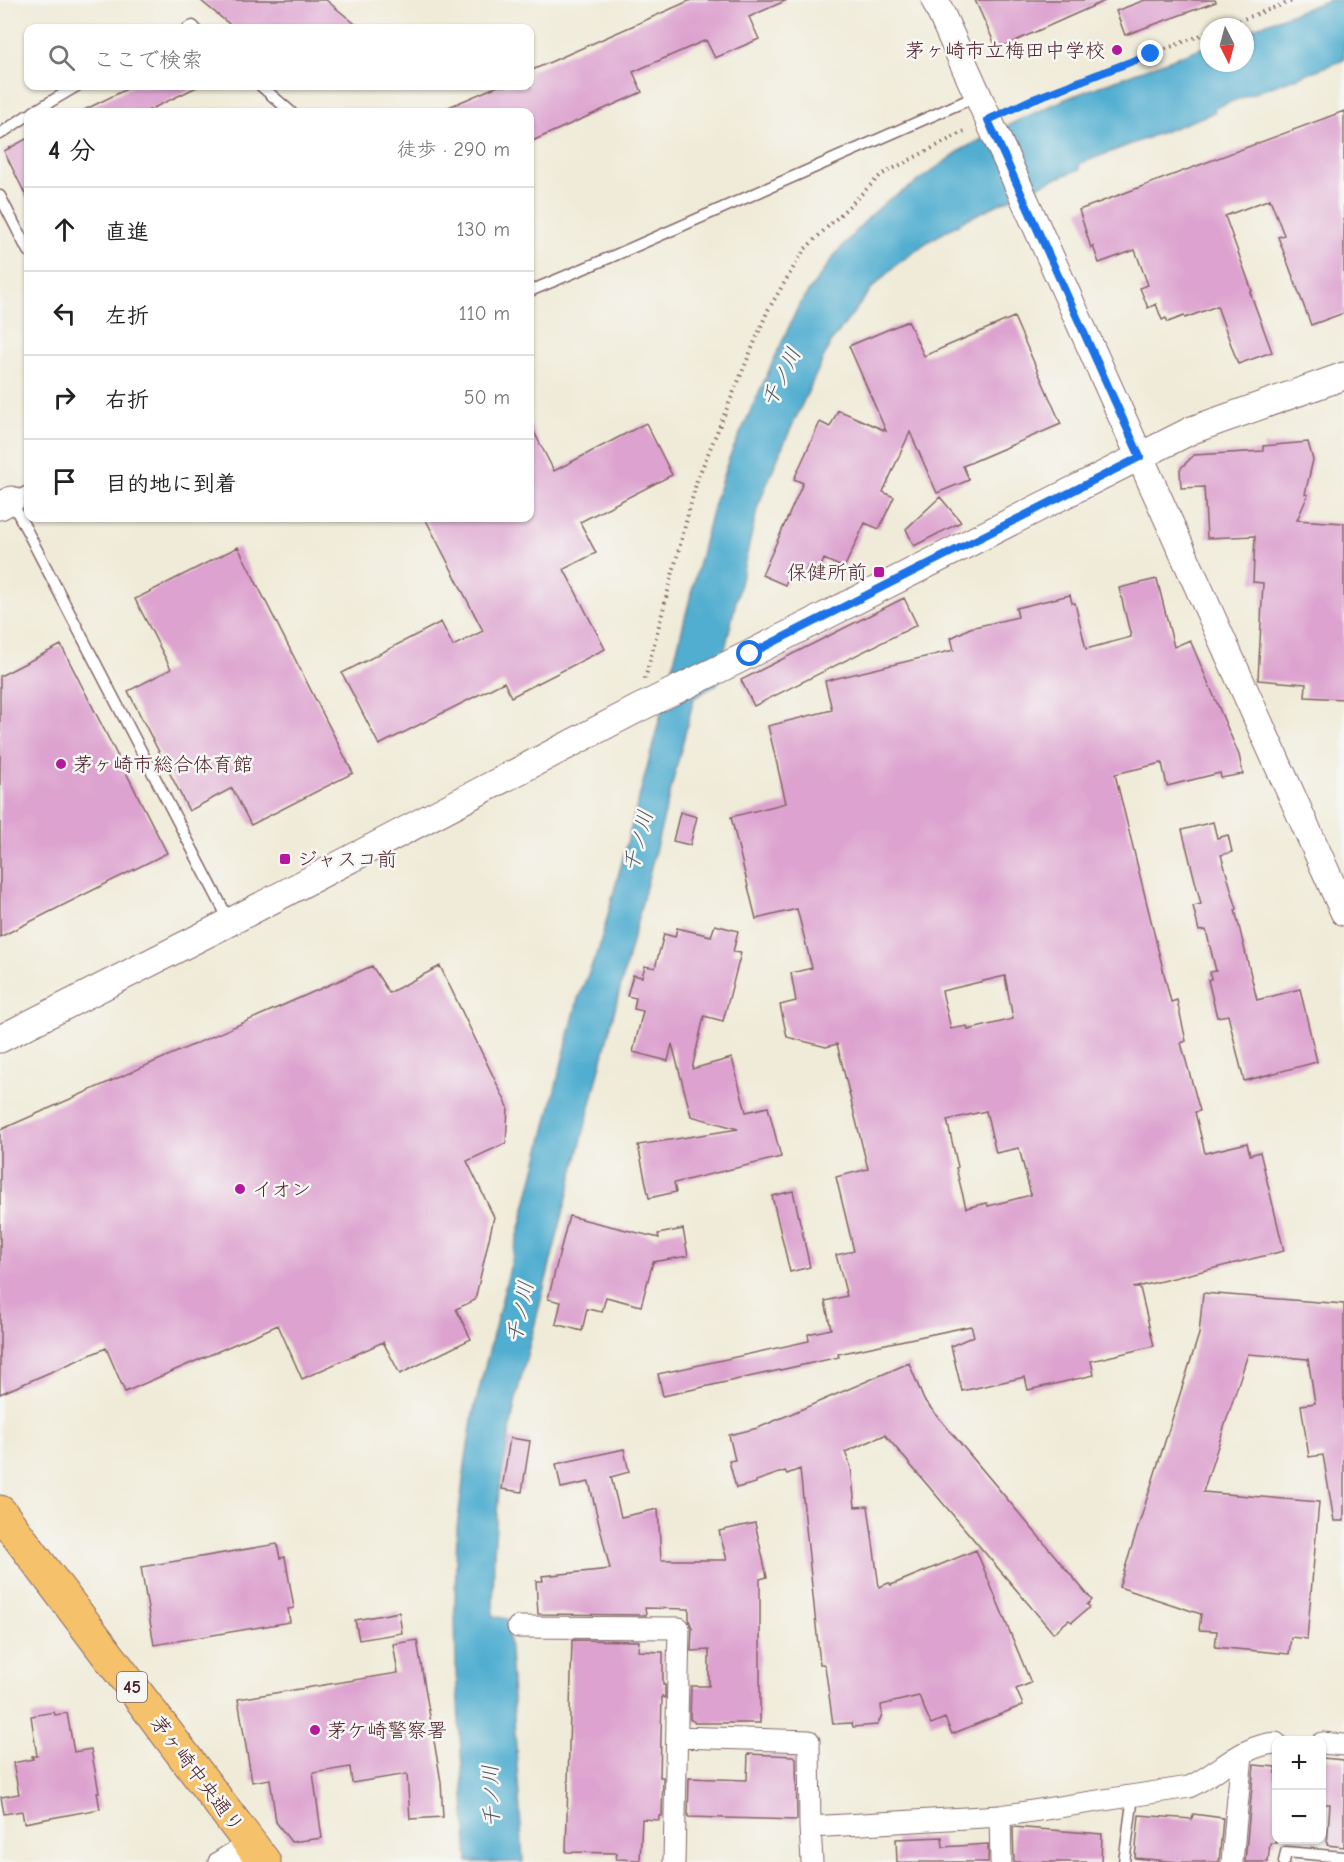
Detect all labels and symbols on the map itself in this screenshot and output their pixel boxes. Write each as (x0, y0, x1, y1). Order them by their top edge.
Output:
north arrow (1200, 18, 1254, 72)
place label: 茅ヶ崎市立梅田中学校 (905, 39, 1105, 62)
route end (1137, 40, 1163, 66)
marker: 茅ヶ崎市立梅田中学校 (1110, 43, 1124, 57)
water label: 千ノ川 (756, 343, 806, 411)
place label: 保健所前 (787, 561, 867, 584)
marker: 保健所前 (872, 565, 886, 579)
route start (736, 640, 762, 666)
place label: 茅ヶ崎市総合体育館 (73, 753, 253, 776)
marker: 茅ヶ崎市総合体育館 (54, 757, 68, 771)
water label: 千ノ川 (618, 807, 658, 875)
place label: ジャスコ前 (297, 848, 397, 871)
marker: ジャスコ前 (278, 852, 292, 866)
place label: イオン (252, 1178, 311, 1201)
marker: イオン (233, 1182, 247, 1196)
water label: 千ノ川 (502, 1279, 538, 1345)
road number: 45 (117, 1672, 147, 1702)
street label: 茅ヶ崎中央通り (146, 1711, 248, 1837)
place label: 茅ケ崎警察署 (327, 1719, 447, 1742)
marker: 茅ケ崎警察署 (308, 1723, 322, 1737)
water label: 千ノ川 (478, 1764, 504, 1828)

